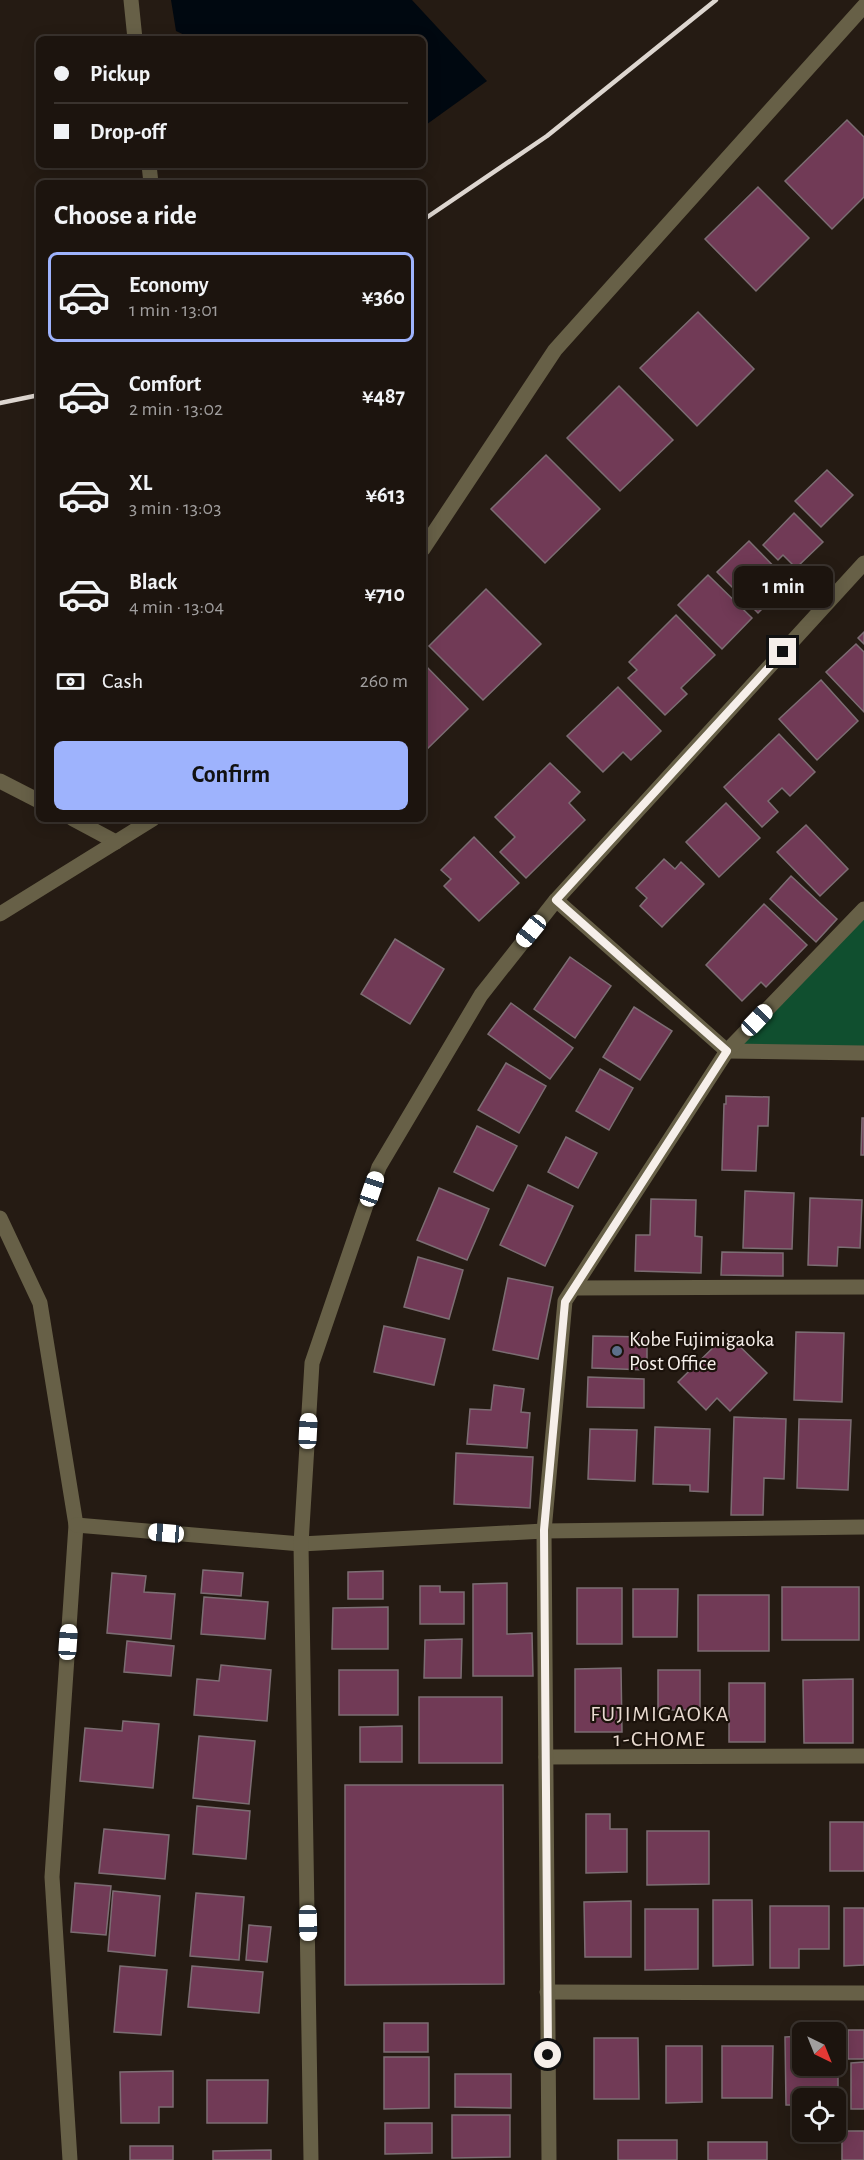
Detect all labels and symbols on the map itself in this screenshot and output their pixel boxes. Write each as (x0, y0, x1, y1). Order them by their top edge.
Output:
callout: 1 min (734, 565, 832, 607)
route end (769, 638, 796, 665)
car (513, 911, 549, 951)
car (738, 1001, 776, 1039)
car (358, 1169, 386, 1209)
place label: Kobe Fujimigaoka Post Office (629, 1329, 775, 1374)
marker: Kobe Fujimigaoka Post Office (610, 1344, 624, 1358)
car (298, 1413, 318, 1449)
car (147, 1522, 185, 1544)
car (58, 1623, 78, 1661)
district label: FUJIMIGAOKA 1-CHOME (590, 1703, 730, 1750)
car (299, 1905, 317, 1941)
north arrow (792, 2022, 846, 2076)
route start (534, 2041, 561, 2068)

